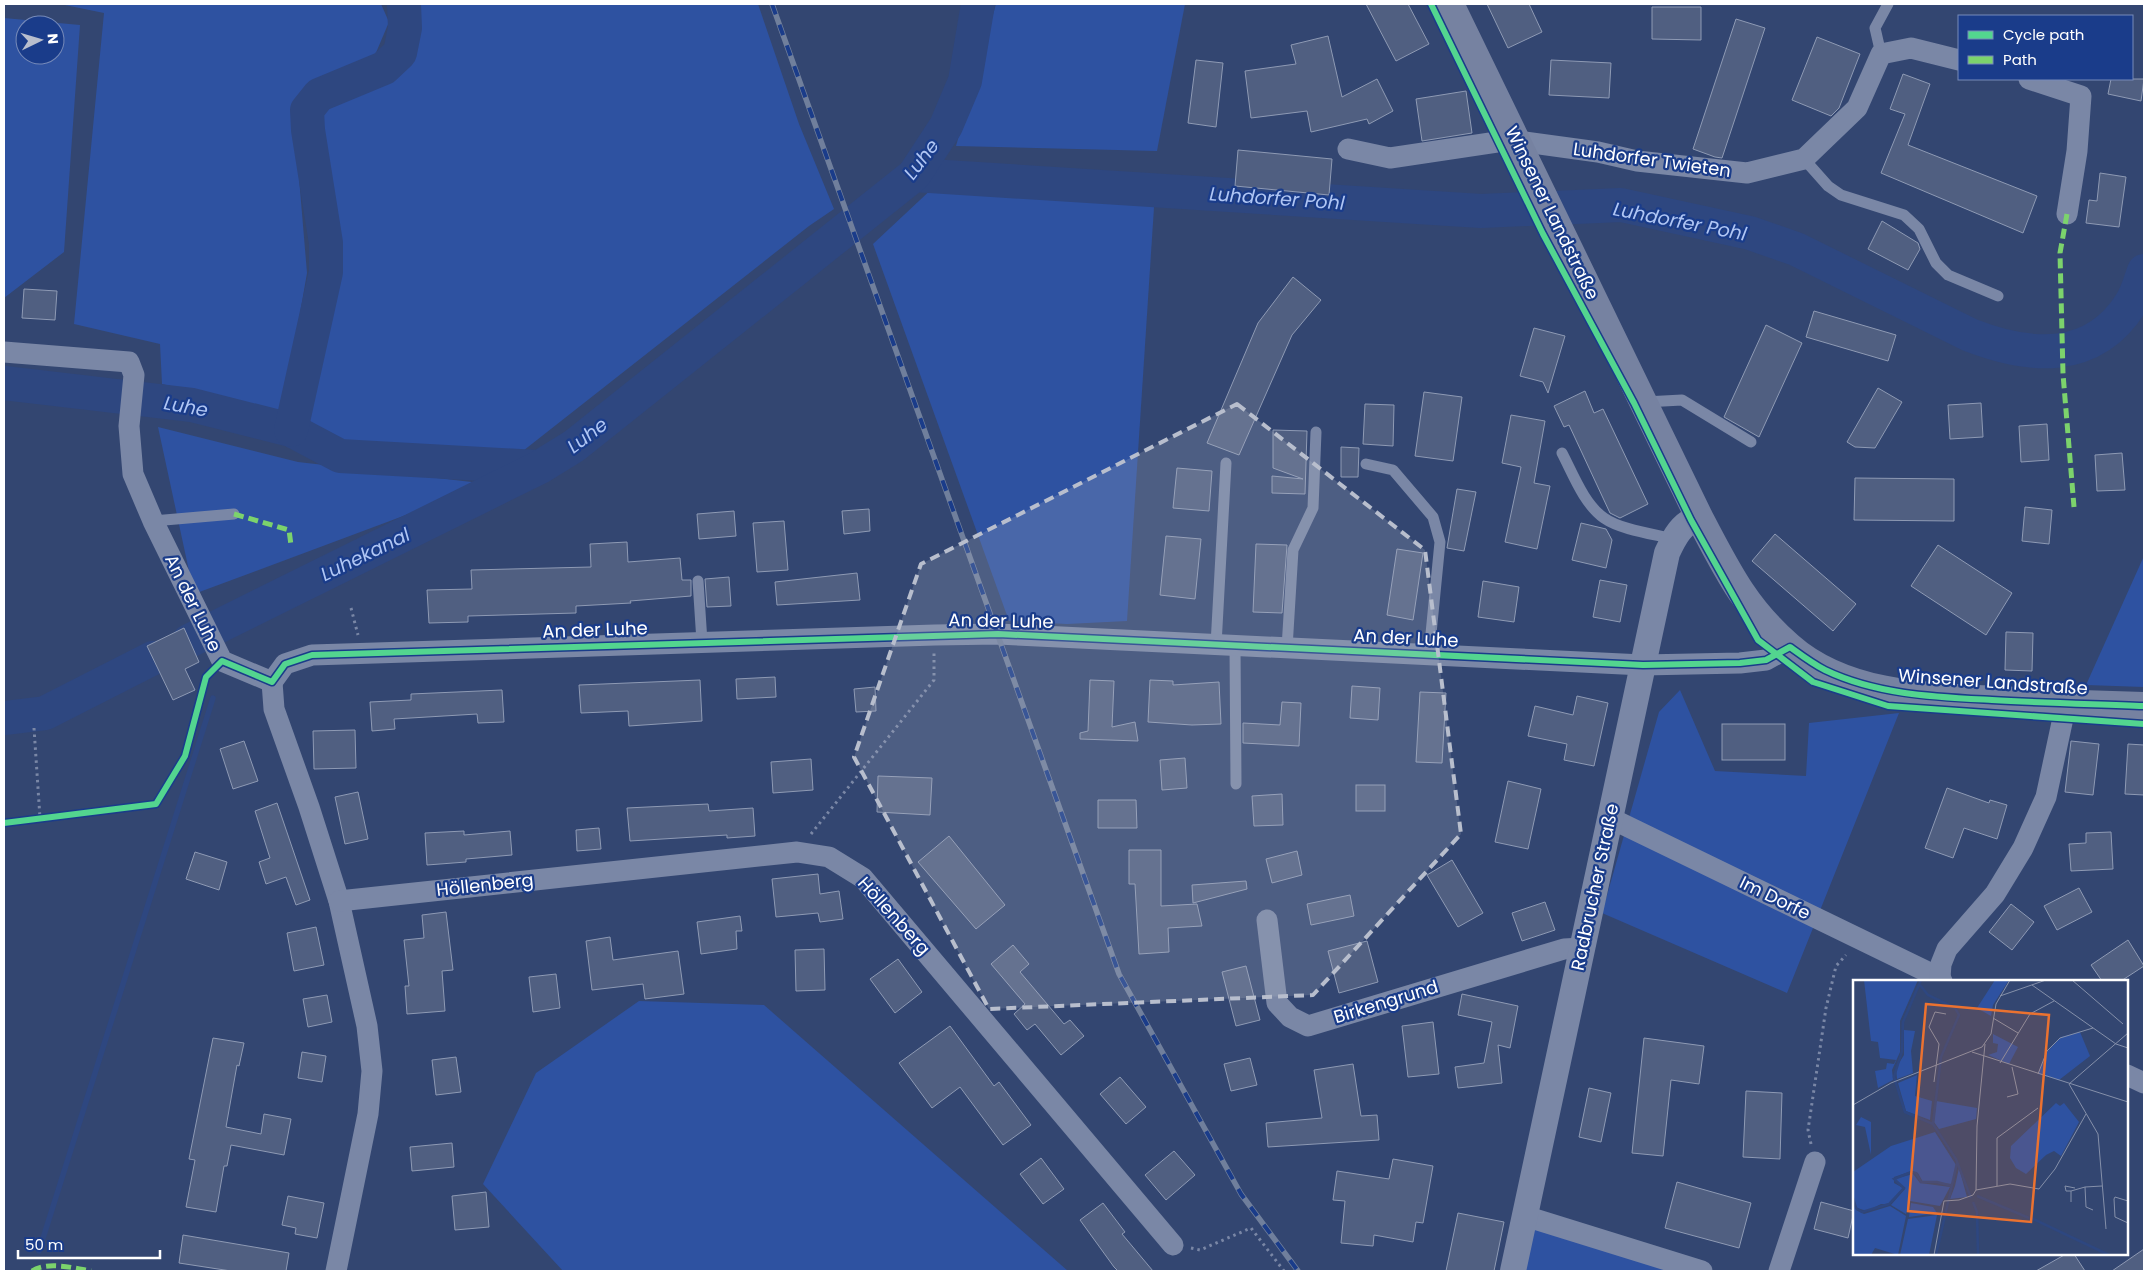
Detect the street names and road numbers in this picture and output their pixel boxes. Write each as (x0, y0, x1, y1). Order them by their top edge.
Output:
street label: Winsener Landstraße (1500, 122, 1605, 304)
street label: Luhdorfer Twieten (1572, 136, 1733, 183)
street label: An der Luhe (159, 550, 228, 656)
street label: An der Luhe (948, 607, 1054, 634)
street label: An der Luhe (542, 615, 648, 644)
street label: An der Luhe (1353, 622, 1459, 653)
street label: Winsener Landstraße (1897, 662, 2089, 701)
street label: Radbrucher Straße (1565, 801, 1624, 973)
street label: Höllenberg (435, 867, 535, 902)
street label: Im Dorfe (1736, 870, 1815, 925)
street label: Höllenberg (852, 871, 936, 960)
street label: Birkengrund (1330, 974, 1441, 1029)

